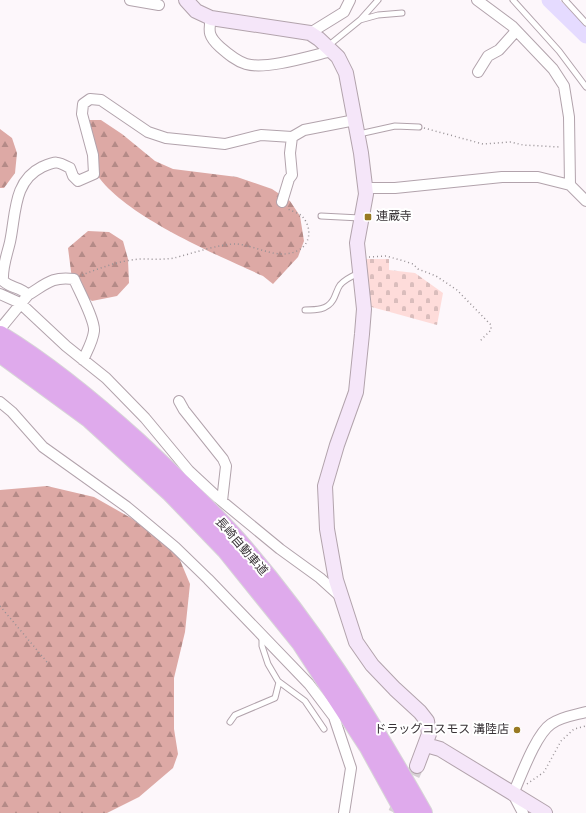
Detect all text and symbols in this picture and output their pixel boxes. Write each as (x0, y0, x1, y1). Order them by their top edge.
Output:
place label: 連蔵寺 (376, 209, 412, 225)
marker: 連蔵寺 (363, 212, 373, 222)
street label: 長崎自動車道 (211, 515, 271, 579)
place label: ドラッグコスモス 溝陸店 (374, 722, 509, 738)
marker: ドラッグコスモス 溝陸店 (512, 725, 522, 735)

